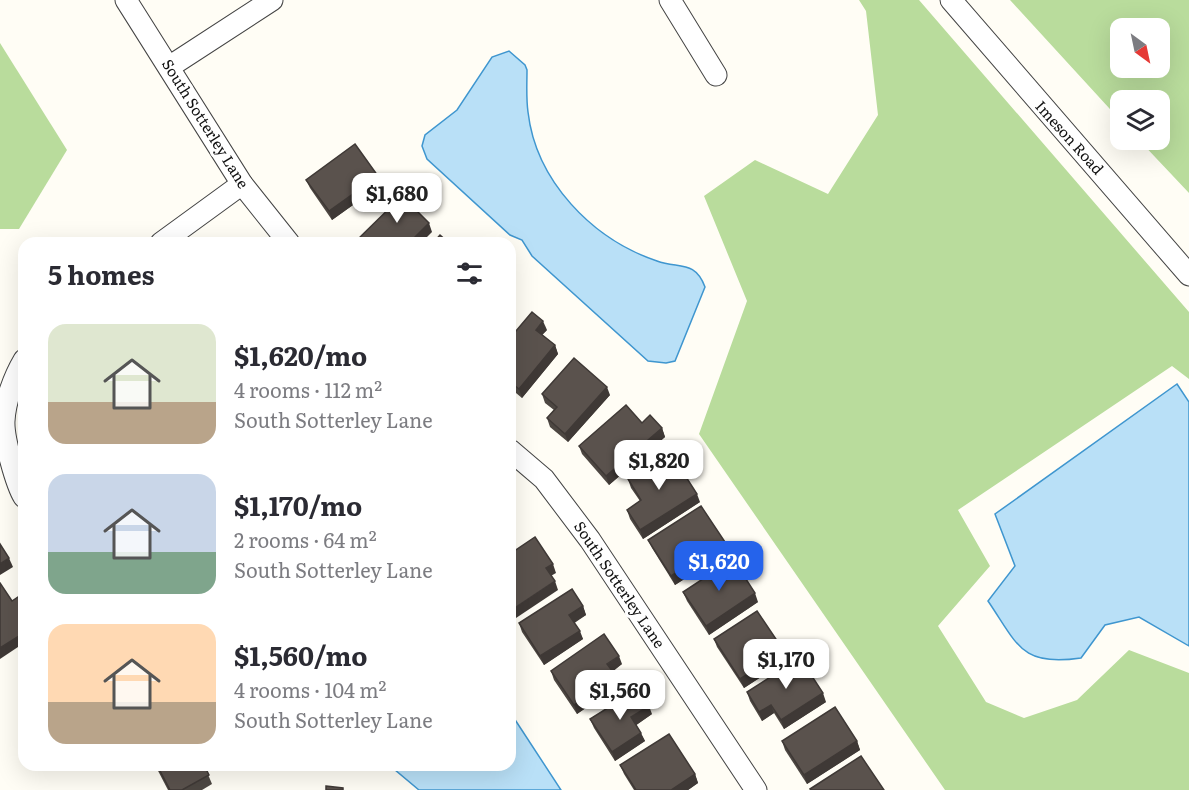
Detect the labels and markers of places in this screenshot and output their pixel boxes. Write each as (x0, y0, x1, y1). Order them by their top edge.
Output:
pin: $1,680 (348, 173, 446, 224)
pin: $1,820 (610, 440, 708, 491)
pin: $1,620 (670, 541, 768, 592)
pin: $1,170 (737, 639, 835, 690)
pin: $1,560 (571, 670, 669, 721)

